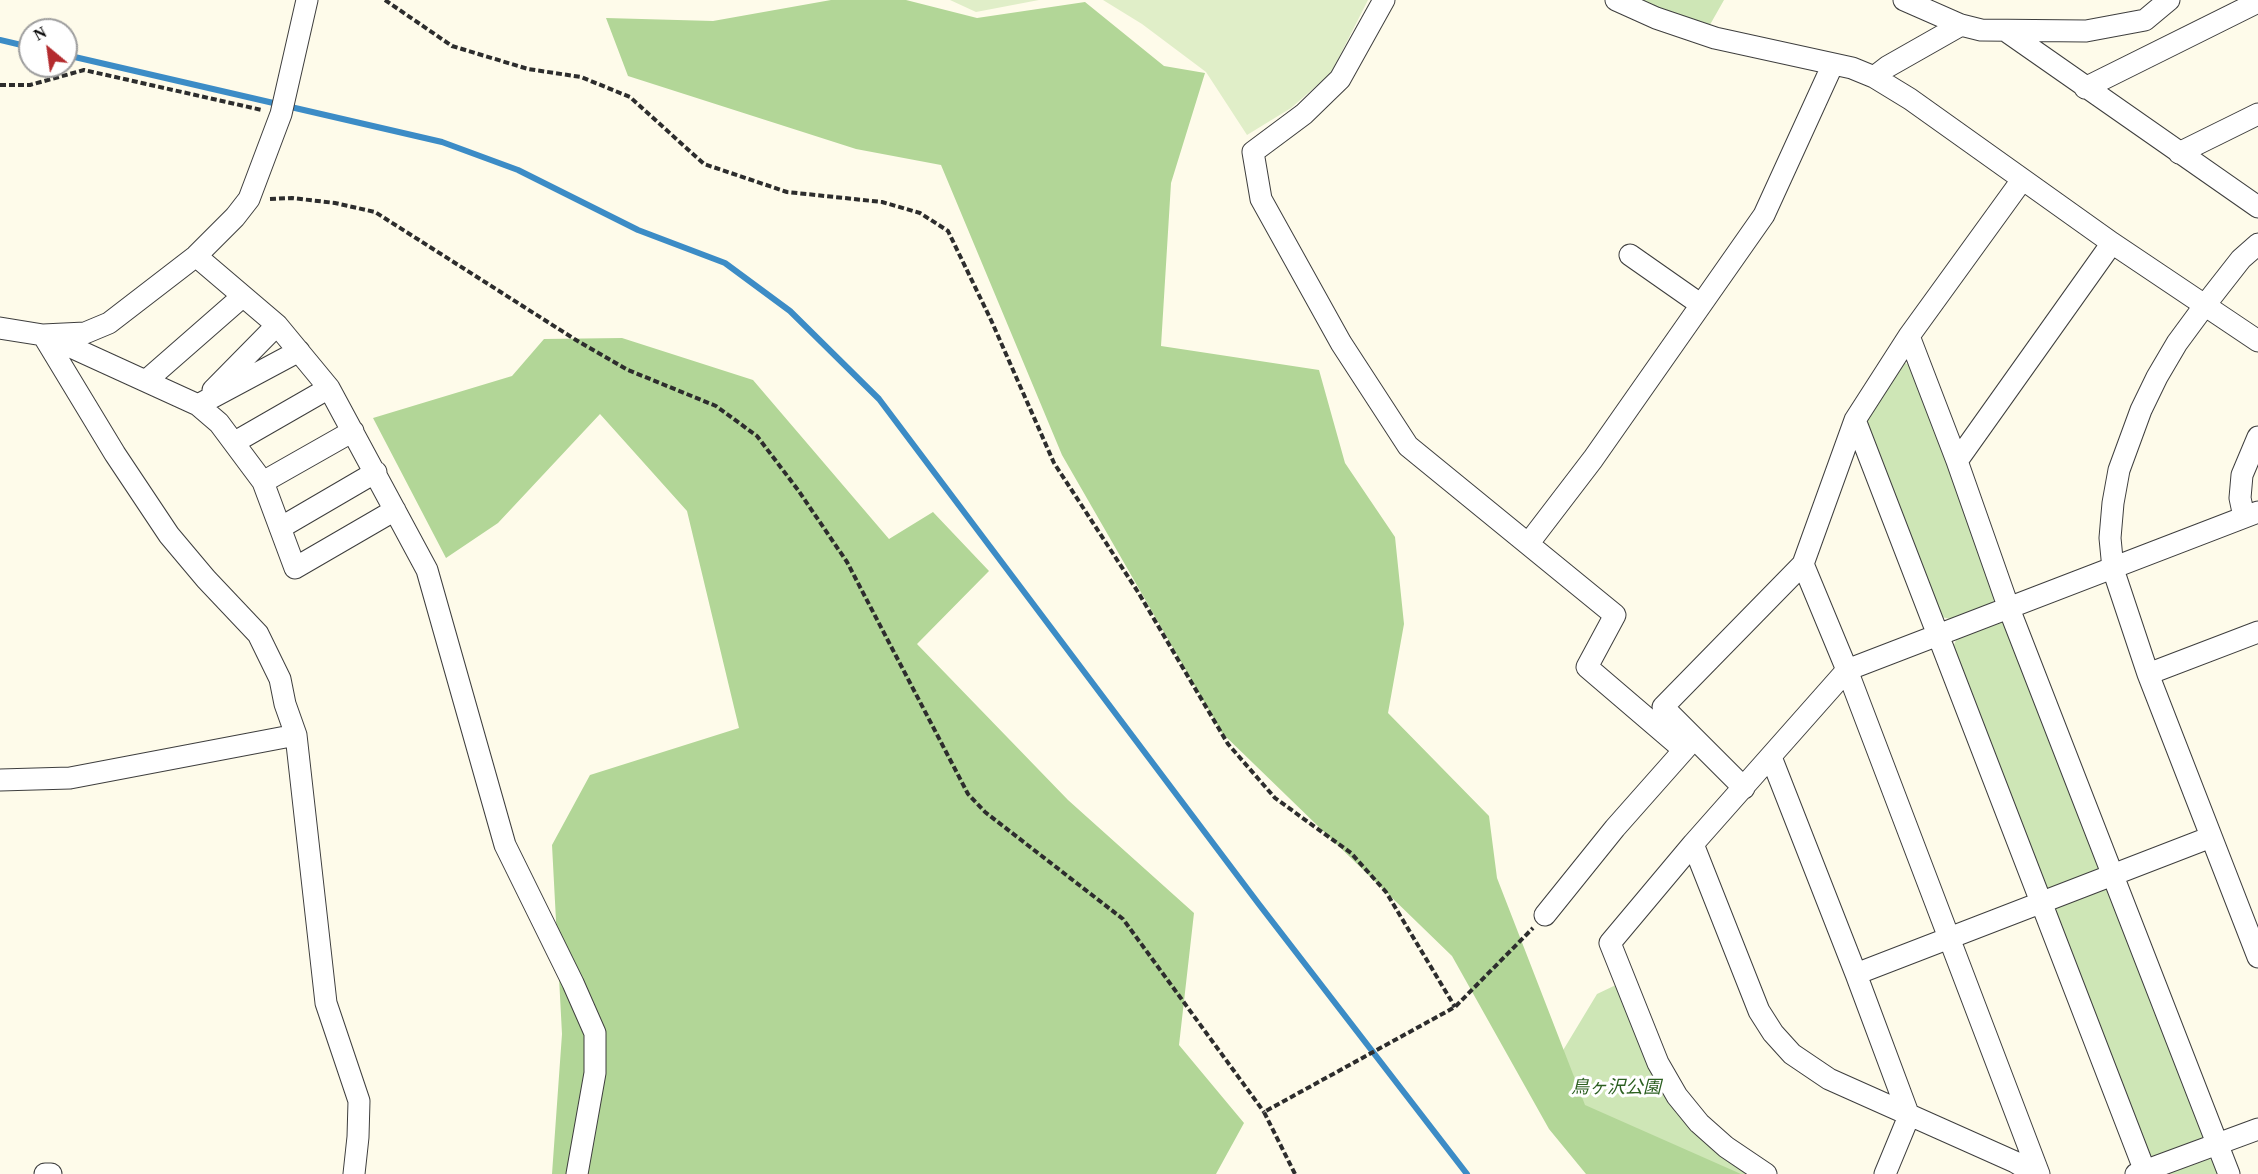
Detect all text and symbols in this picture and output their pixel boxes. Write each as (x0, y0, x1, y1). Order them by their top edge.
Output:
north arrow (18, 18, 78, 78)
text: N (31, 23, 49, 44)
park label: 鳥ヶ沢公園 (1571, 1077, 1661, 1099)

